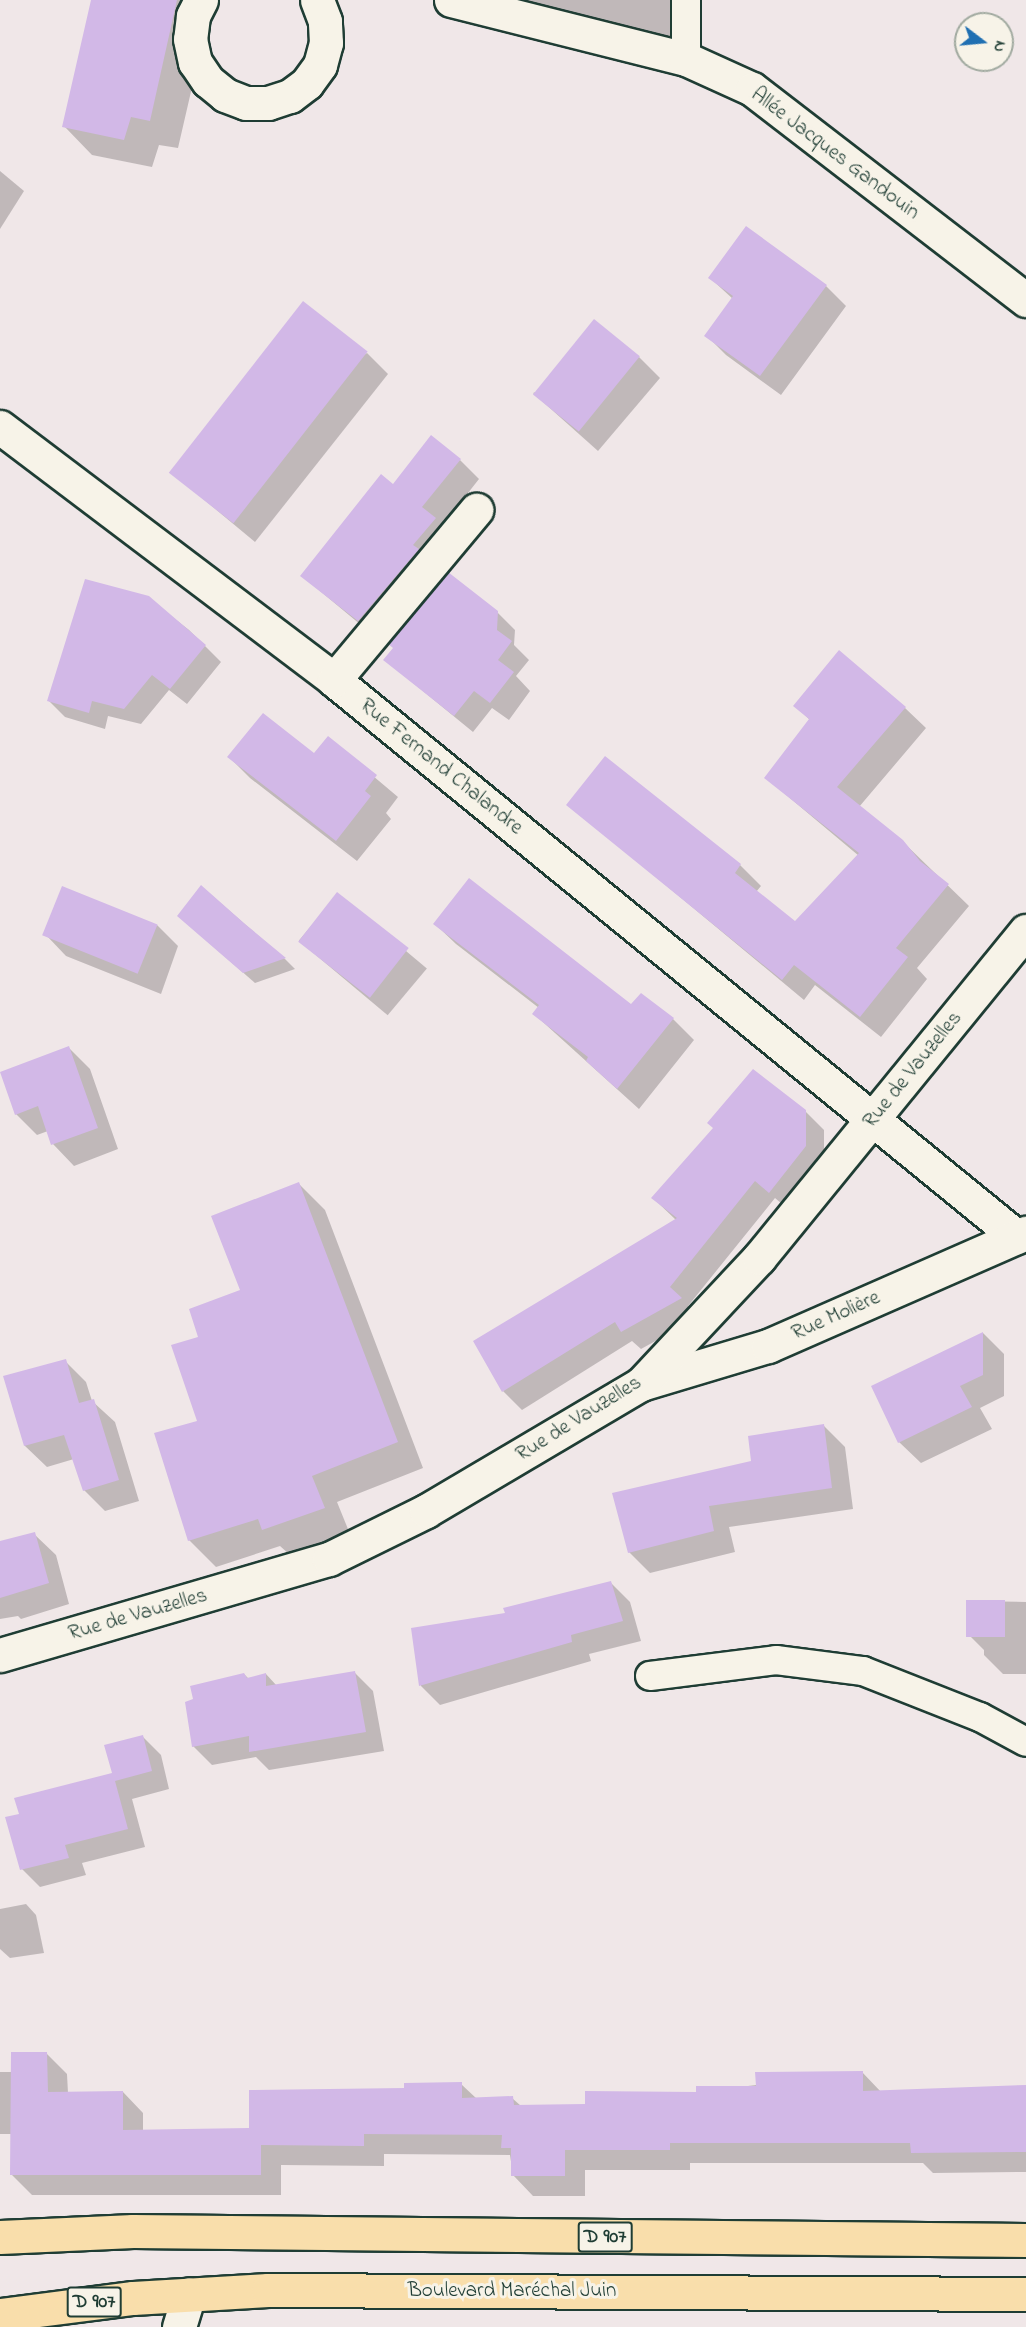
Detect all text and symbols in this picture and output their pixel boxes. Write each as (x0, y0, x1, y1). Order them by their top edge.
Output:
north arrow (954, 12, 1014, 72)
text: N (986, 38, 1012, 55)
street label: Allée Jacques Gandouin (746, 82, 924, 226)
street label: Rue Fernand Chalandre (354, 693, 528, 841)
street label: Rue de Vauzelles (858, 1006, 968, 1134)
street label: Rue Molière (788, 1285, 884, 1347)
street label: Rue de Vauzelles (512, 1370, 646, 1468)
street label: Rue de Vauzelles (66, 1583, 210, 1647)
road number: D 907 (576, 2220, 634, 2254)
street label: Boulevard Maréchal Juin (408, 2278, 616, 2304)
road number: D 907 (66, 2285, 122, 2319)

